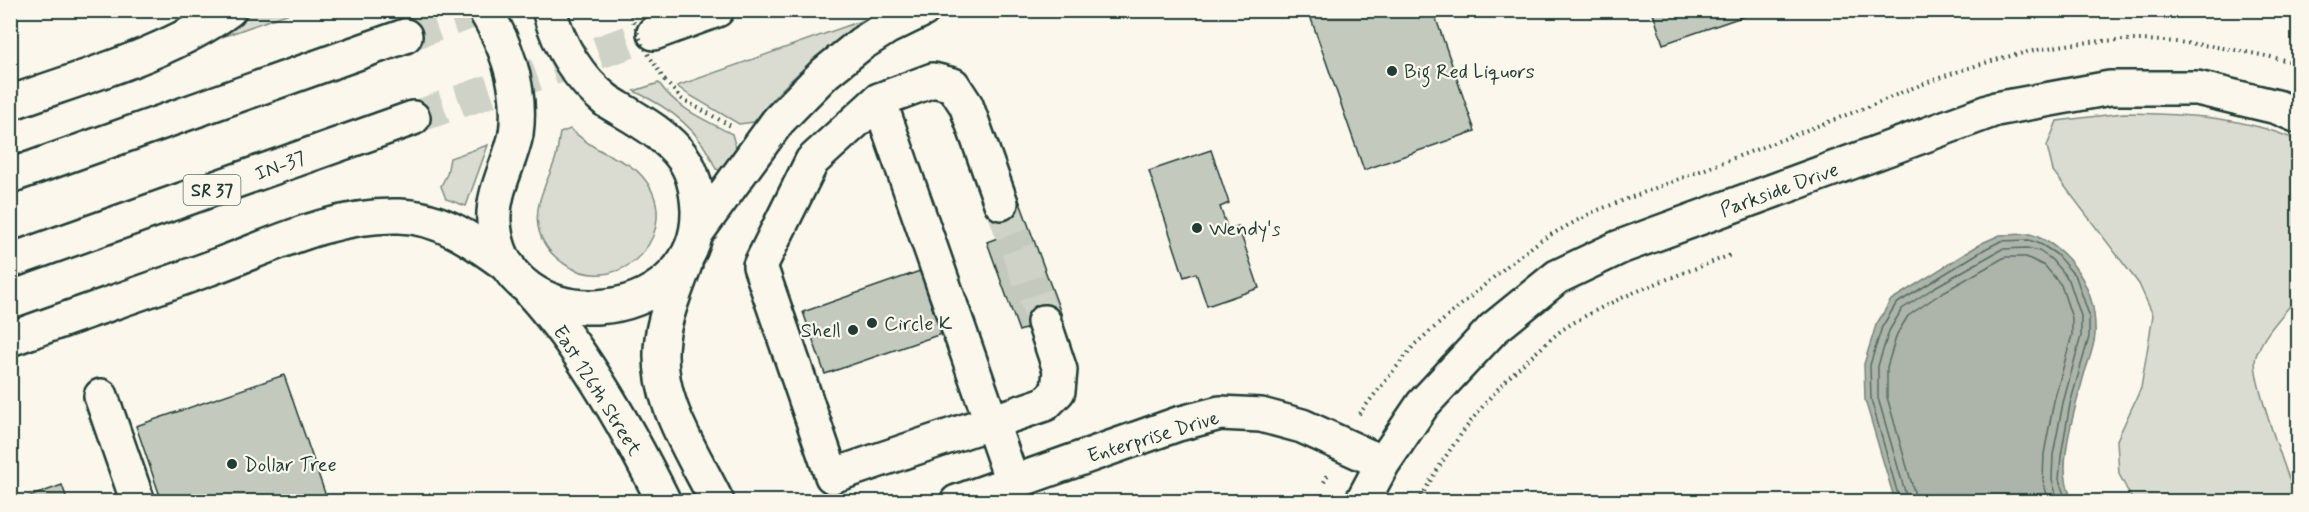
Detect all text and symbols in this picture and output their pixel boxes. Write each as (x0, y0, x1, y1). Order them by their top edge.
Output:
place label: Big Red Liquors (1404, 59, 1535, 88)
marker: Big Red Liquors (1385, 64, 1399, 78)
street label: IN-37 (252, 145, 310, 188)
street label: Parkside Drive (1716, 156, 1843, 224)
road number: SR 37 (184, 175, 240, 205)
place label: Wendy's (1209, 216, 1281, 243)
marker: Wendy's (1190, 221, 1204, 235)
place label: Circle K (884, 311, 953, 338)
marker: Circle K (865, 316, 879, 330)
place label: Shell (801, 318, 841, 345)
street label: East 126th Street (546, 320, 648, 461)
marker: Shell (846, 323, 860, 337)
street label: Enterprise Drive (1084, 405, 1223, 470)
place label: Dollar Tree (244, 452, 337, 479)
marker: Dollar Tree (225, 457, 239, 471)

